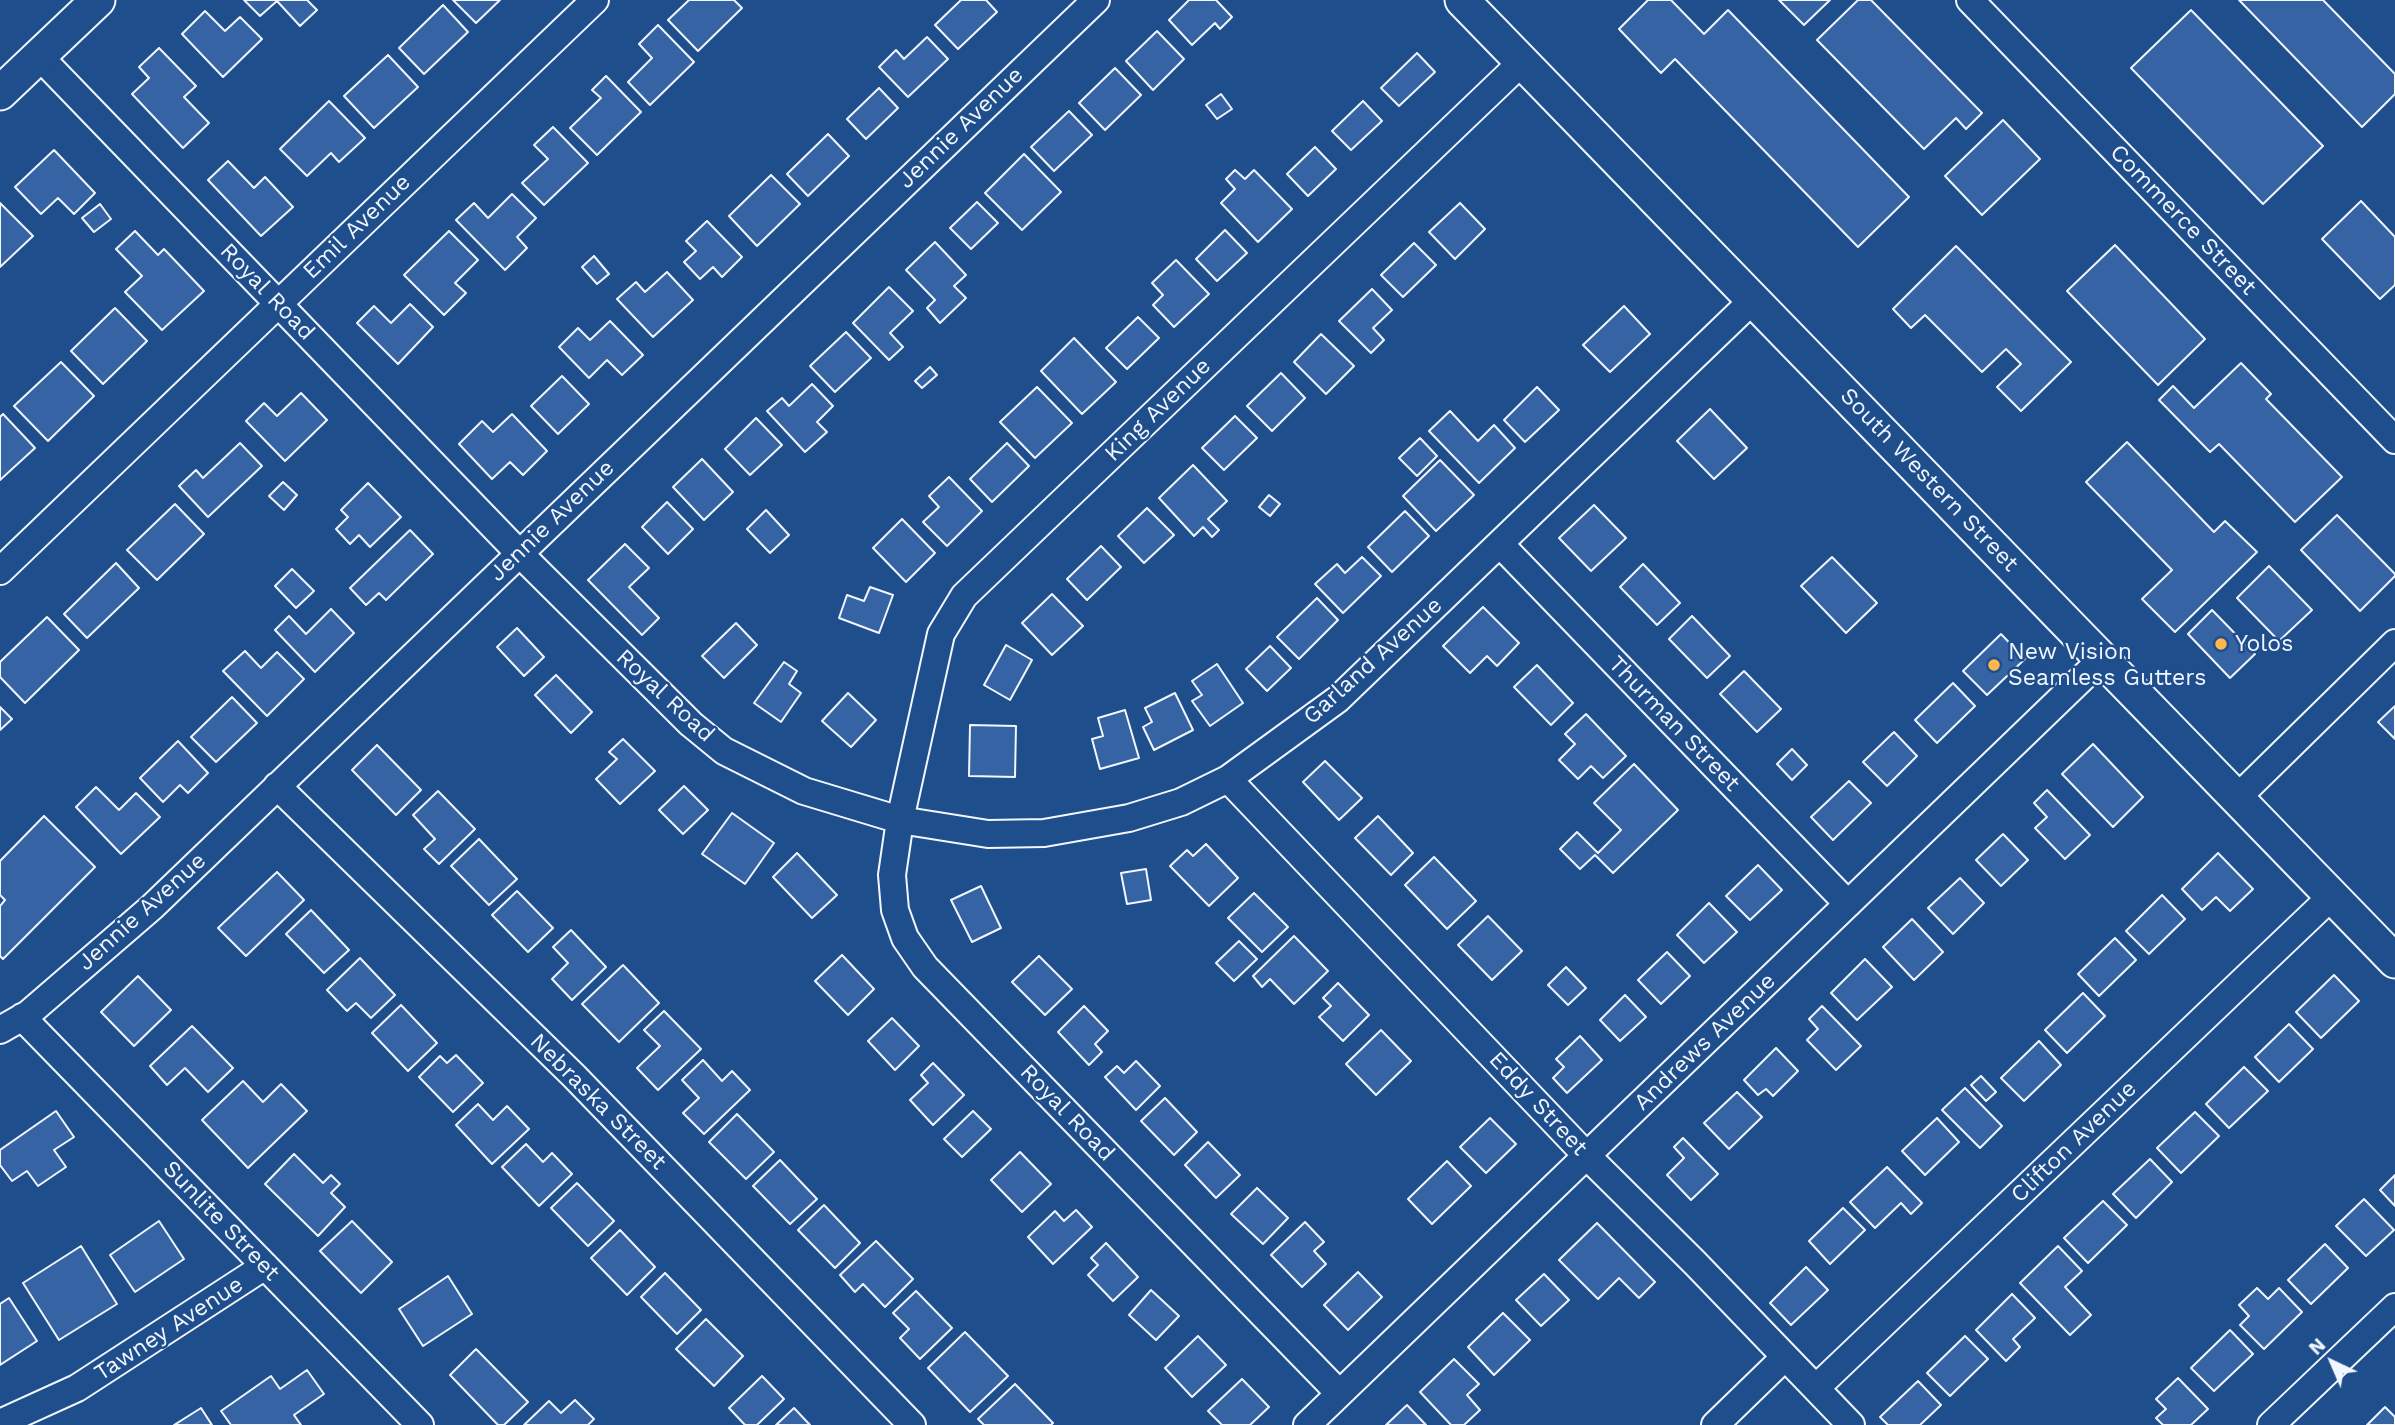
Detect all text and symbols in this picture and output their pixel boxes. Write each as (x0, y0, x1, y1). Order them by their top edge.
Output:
street label: Jennie Avenue (893, 61, 1029, 195)
street label: Commerce Street (2104, 139, 2262, 301)
street label: Emil Avenue (297, 169, 417, 285)
street label: Royal Road (214, 238, 320, 346)
street label: King Avenue (1099, 353, 1217, 467)
street label: South Western Street (1834, 382, 2024, 578)
street label: Jennie Avenue (484, 454, 620, 588)
street label: Garland Avenue (1298, 592, 1448, 730)
place label: Yolos (2235, 630, 2293, 658)
marker: Yolos (2213, 636, 2229, 652)
place label: New Vision Seamless Gutters (2008, 638, 2206, 692)
street label: Royal Road (610, 644, 720, 748)
street label: Thurman Street (1602, 651, 1746, 797)
marker: New Vision Seamless Gutters (1986, 657, 2002, 673)
street label: Jennie Avenue (72, 847, 212, 977)
street label: Andrews Avenue (1628, 967, 1782, 1117)
street label: Nebraska Street (524, 1028, 672, 1176)
street label: Eddy Street (1483, 1046, 1593, 1162)
street label: Royal Road (1014, 1059, 1120, 1167)
street label: Clifton Avenue (2006, 1075, 2142, 1209)
street label: Sunlite Street (157, 1155, 285, 1287)
street label: Tawney Avenue (90, 1271, 248, 1387)
north arrow (2297, 1327, 2367, 1397)
text: N (2304, 1333, 2330, 1360)

